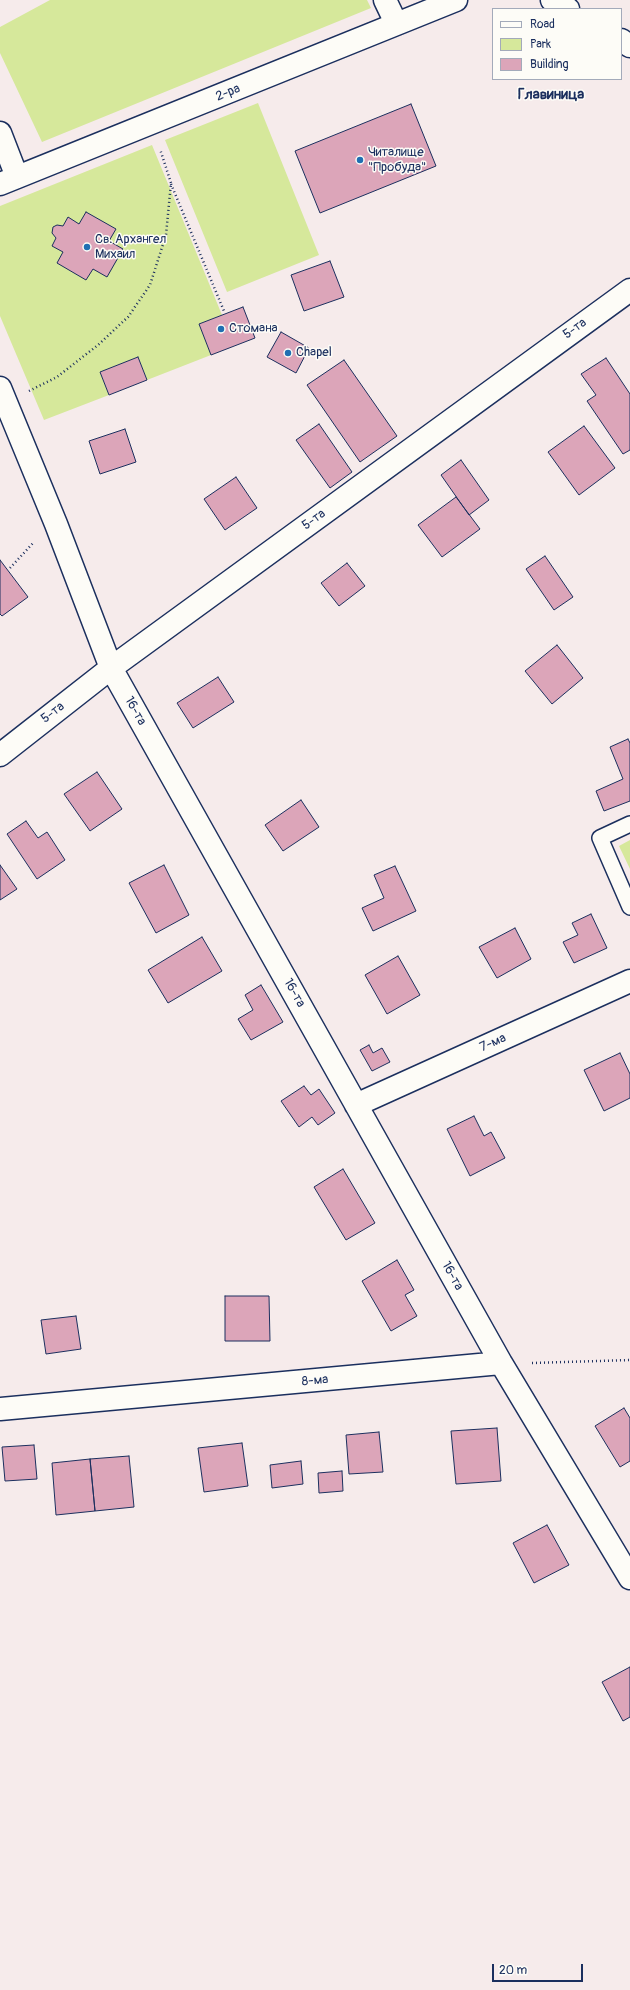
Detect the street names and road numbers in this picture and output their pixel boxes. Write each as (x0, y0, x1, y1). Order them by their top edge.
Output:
street label: 2-ра (213, 81, 243, 105)
street label: 5-та (560, 315, 590, 343)
street label: 5-та (299, 506, 329, 534)
street label: 16-та (121, 694, 149, 728)
street label: 5-та (38, 699, 68, 727)
street label: 16-та (280, 976, 308, 1010)
street label: 7-ма (477, 1030, 509, 1056)
street label: 16-та (438, 1259, 466, 1293)
street label: 8-ма (301, 1372, 329, 1390)

